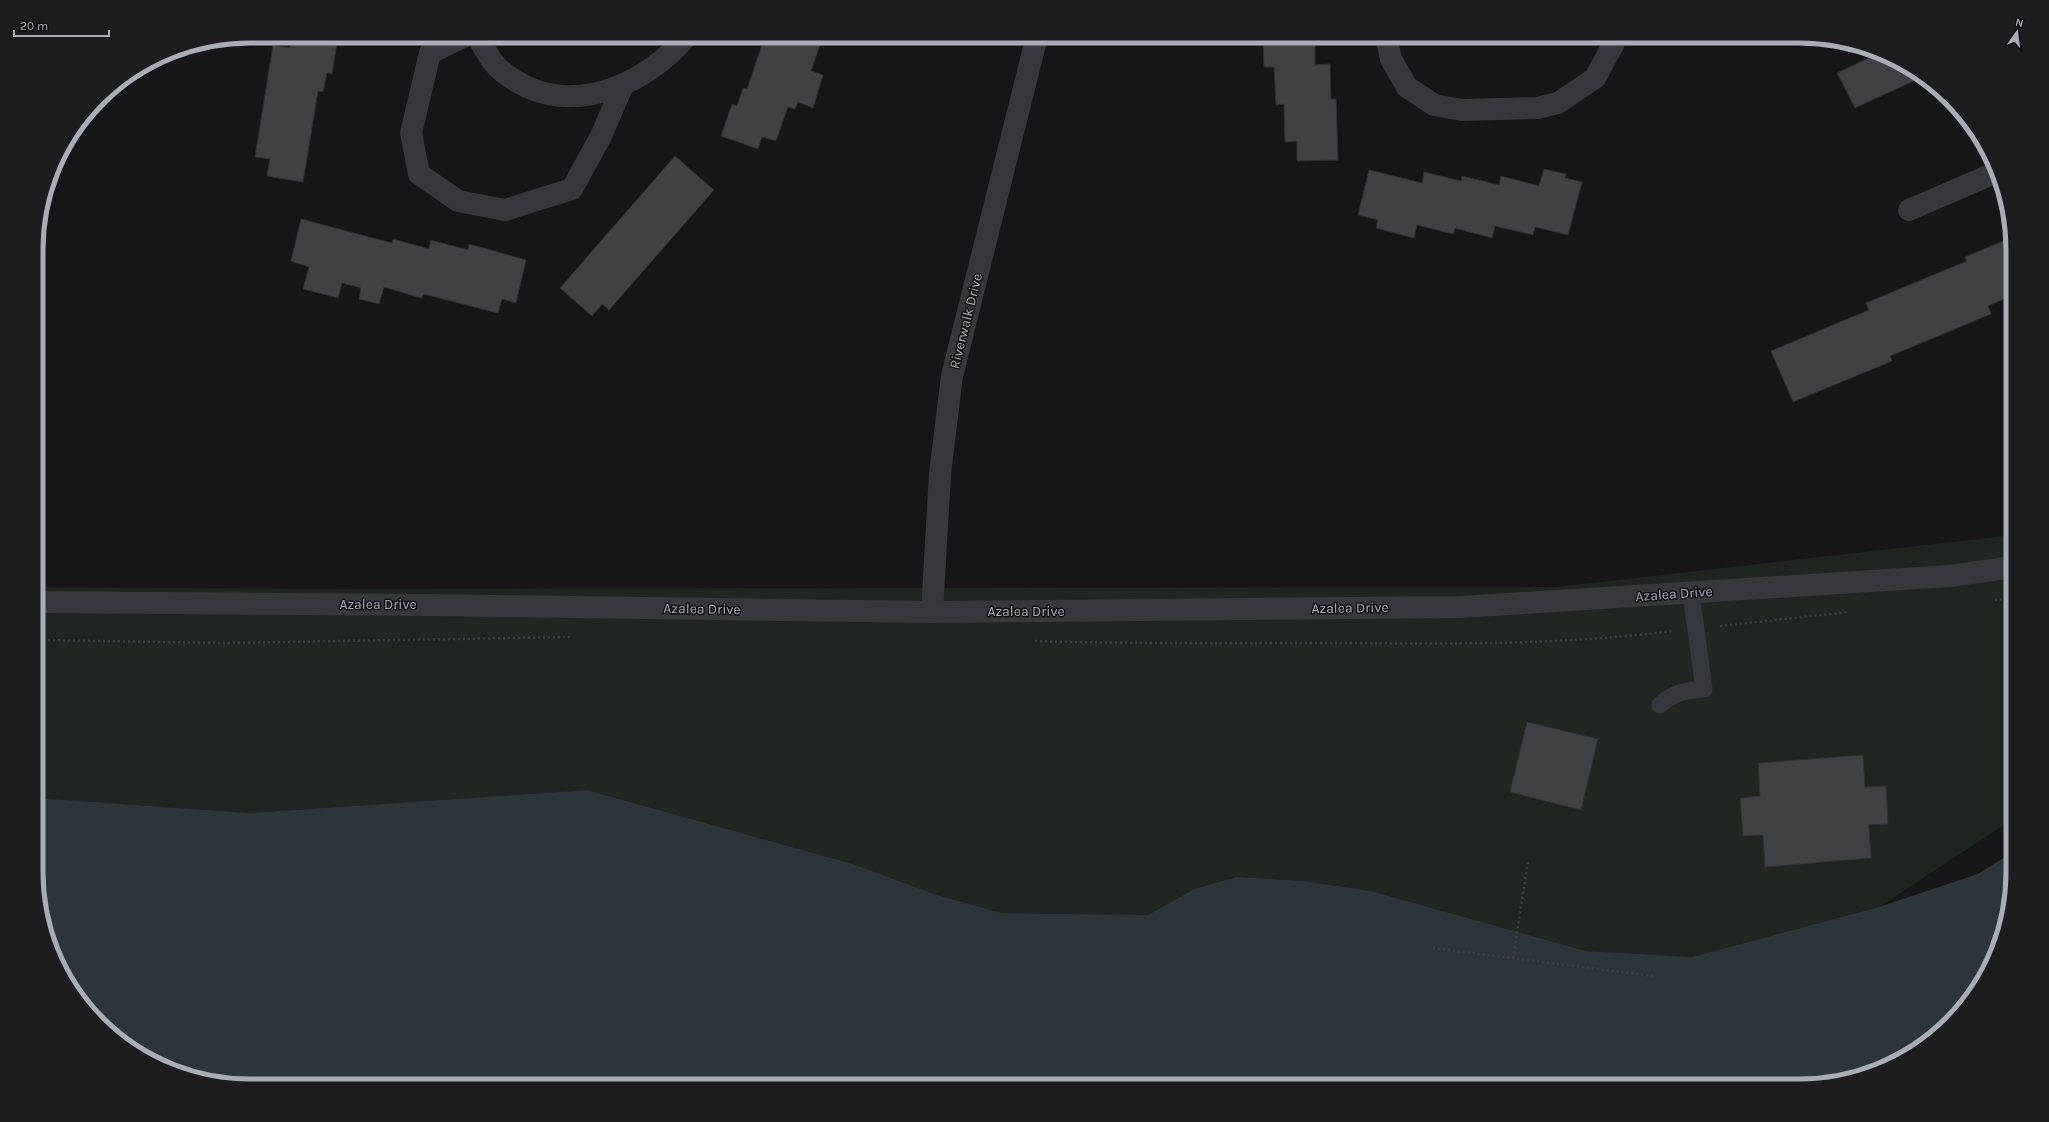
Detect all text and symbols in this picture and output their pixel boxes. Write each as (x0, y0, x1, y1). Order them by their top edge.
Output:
scale bar (14, 12, 109, 38)
north arrow (1997, 12, 2037, 52)
text: N (2014, 16, 2025, 30)
text: 20 m (20, 19, 48, 33)
street label: Riverwalk Drive (946, 272, 986, 370)
street label: Azalea Drive (1635, 583, 1713, 605)
street label: Azalea Drive (339, 596, 417, 613)
street label: Azalea Drive (1311, 599, 1389, 617)
street label: Azalea Drive (663, 600, 741, 618)
street label: Azalea Drive (987, 603, 1065, 620)

